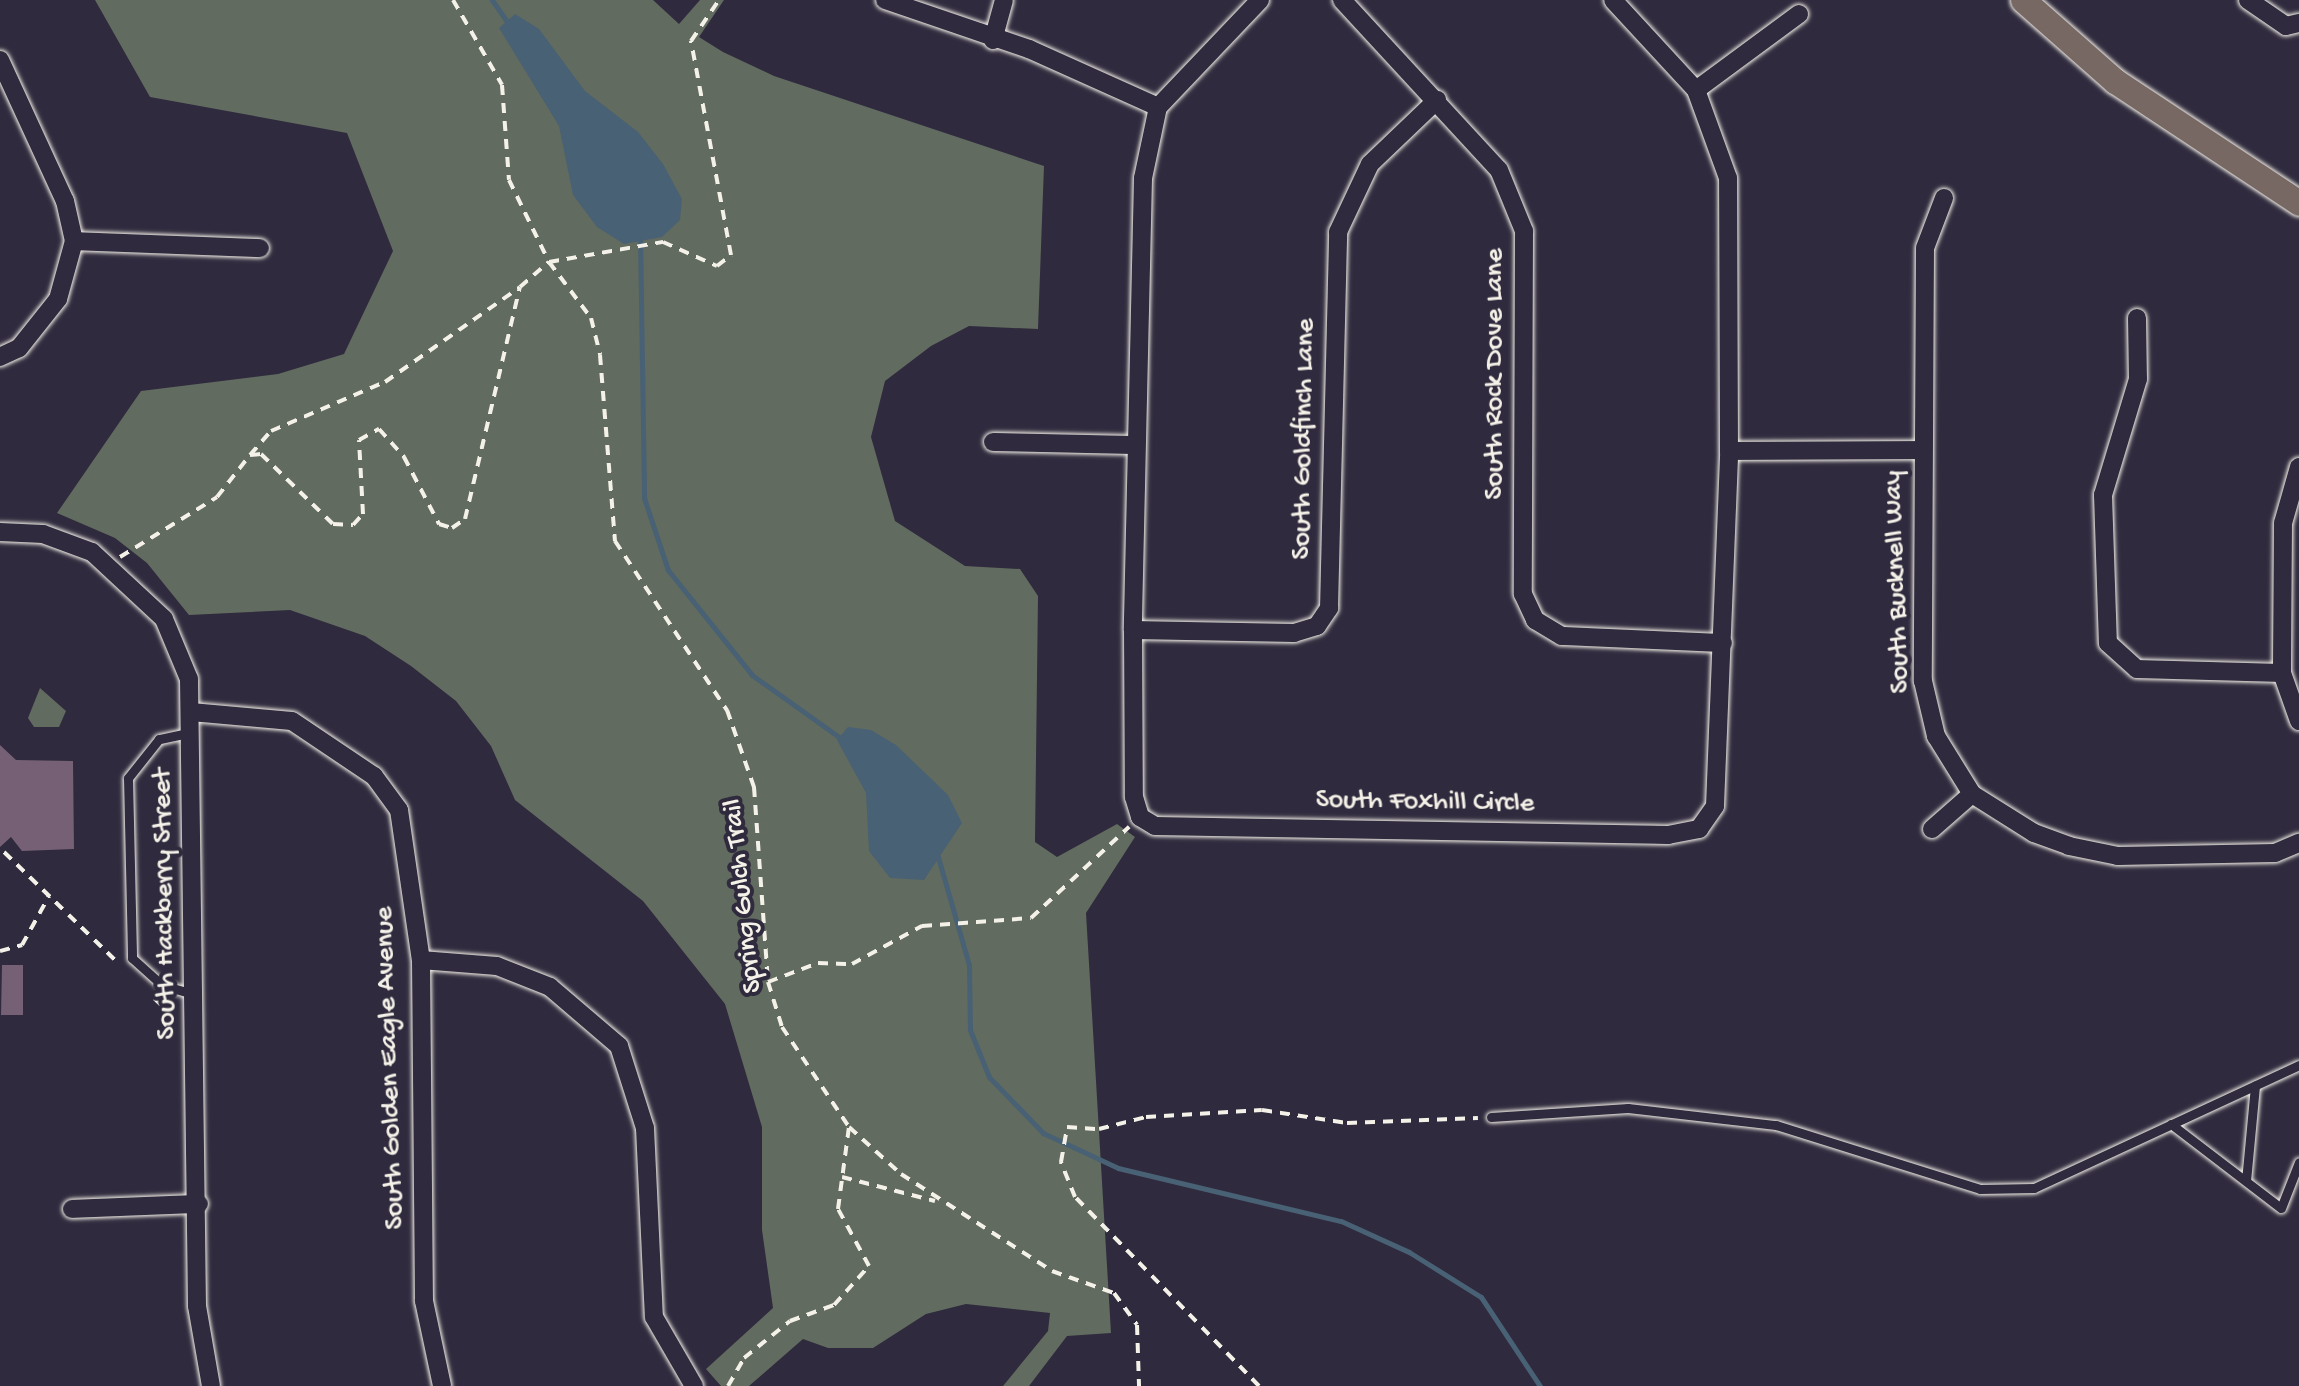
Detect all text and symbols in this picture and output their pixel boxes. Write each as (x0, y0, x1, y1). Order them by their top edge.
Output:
street label: South Rock Dove Lane (1479, 248, 1513, 500)
street label: South Goldfinch Lane (1286, 318, 1324, 560)
street label: South Bucknell Way (1877, 470, 1919, 694)
street label: South Hackberry Street (147, 768, 185, 1040)
street label: South Foxhill Circle (1315, 784, 1535, 822)
street label: Spring Gulch Trail (717, 797, 771, 995)
street label: South Golden Eagle Avenue (369, 906, 413, 1230)

